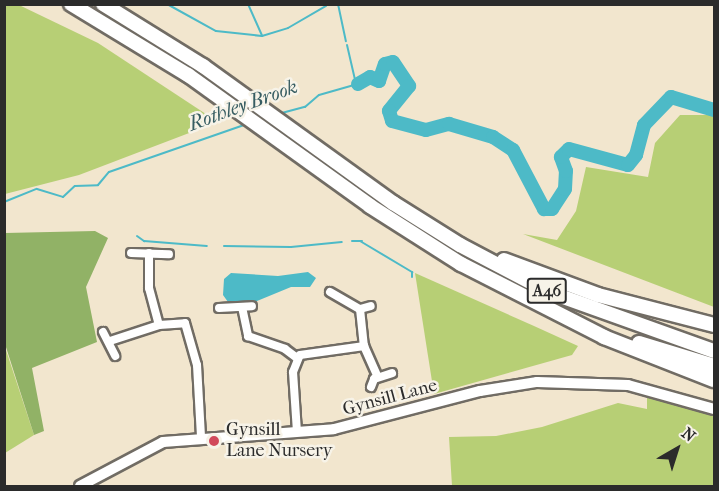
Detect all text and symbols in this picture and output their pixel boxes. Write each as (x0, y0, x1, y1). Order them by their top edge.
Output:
water label: Rothley Brook (185, 74, 301, 136)
road number: A46 (526, 278, 568, 304)
street label: Gynsill Lane (340, 375, 440, 421)
north arrow (647, 419, 707, 479)
place label: Gynsill Lane Nursery (226, 420, 332, 462)
text: N (678, 423, 699, 446)
marker: Gynsill Lane Nursery (207, 434, 221, 448)

